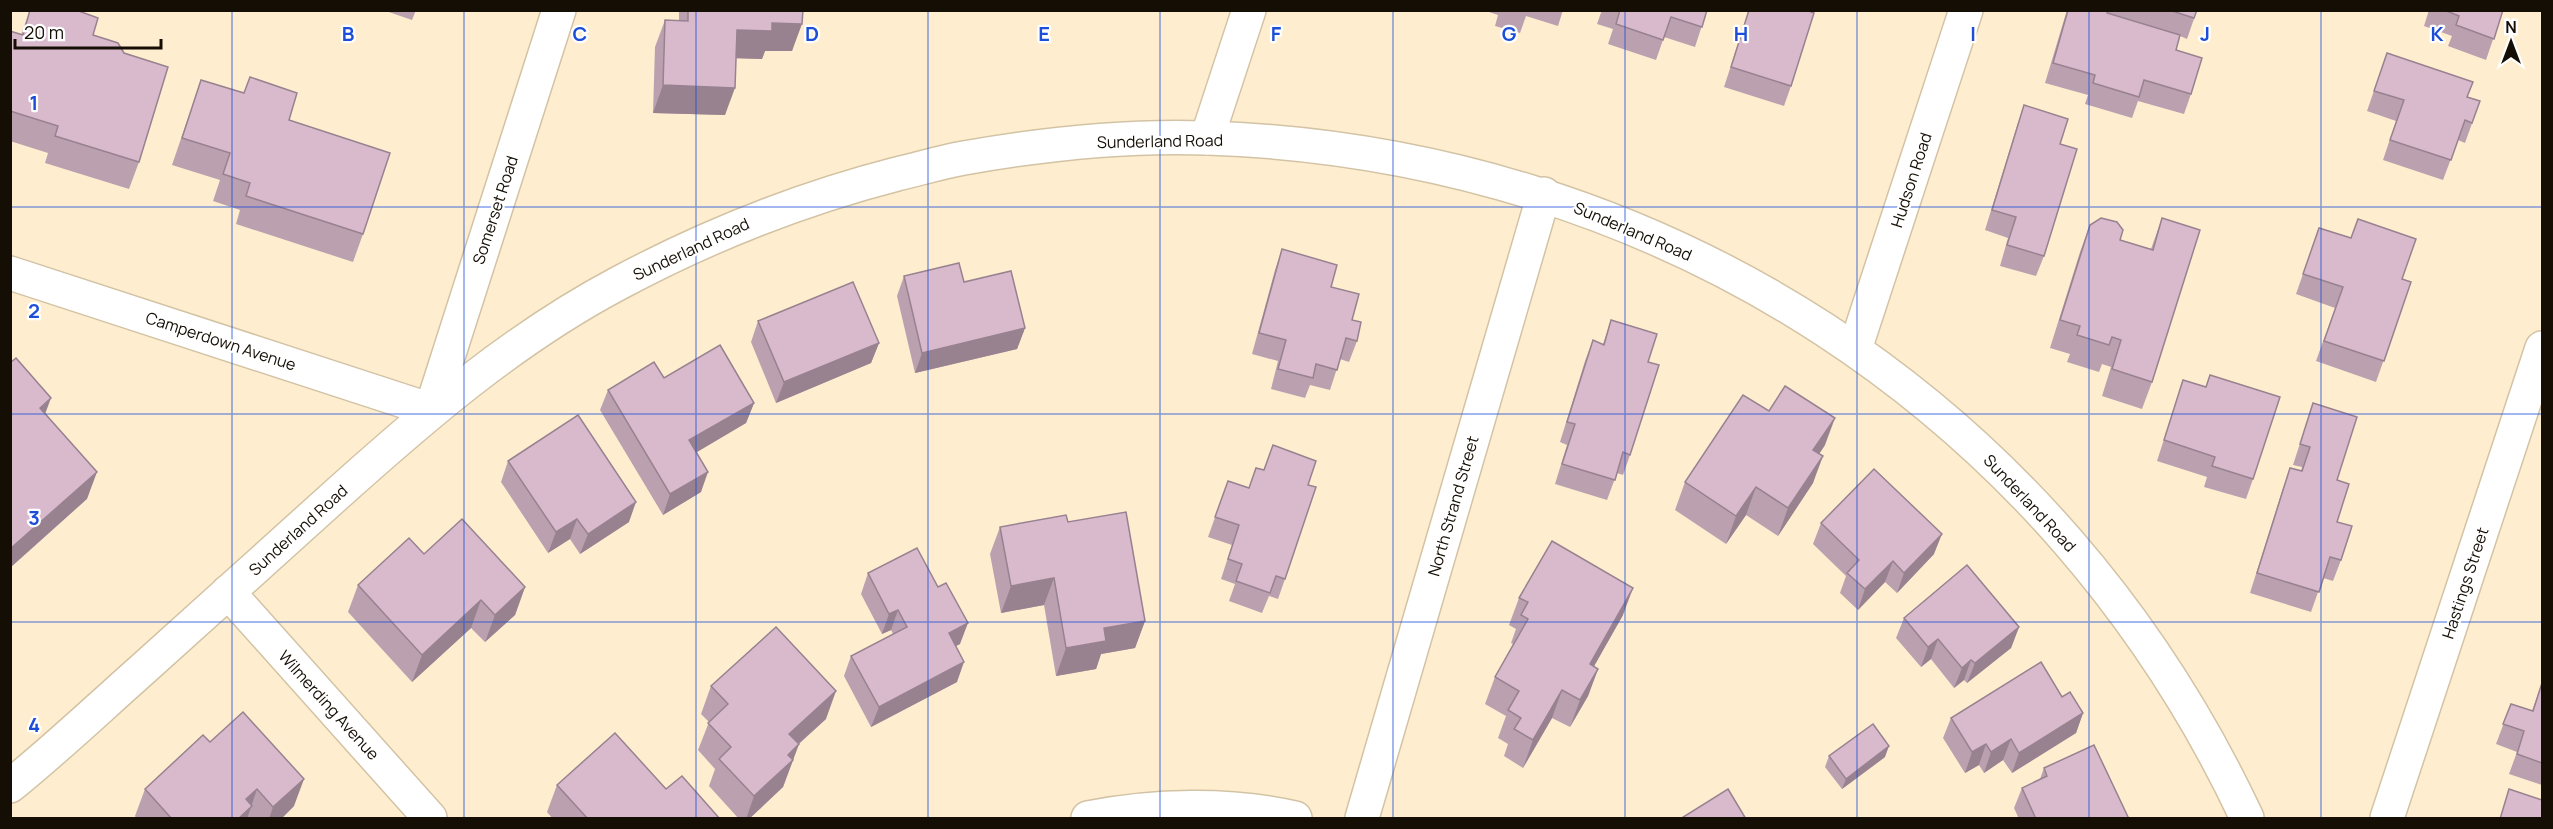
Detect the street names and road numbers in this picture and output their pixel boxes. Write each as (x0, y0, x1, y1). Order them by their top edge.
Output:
street label: Sunderland Road (1097, 129, 1223, 153)
street label: Hudson Road (1885, 130, 1937, 230)
street label: Somerset Road (467, 153, 523, 267)
street label: Sunderland Road (1571, 196, 1695, 266)
street label: Sunderland Road (629, 212, 753, 286)
street label: Camperdown Avenue (143, 306, 299, 376)
street label: North Strand Street (1422, 433, 1484, 579)
street label: Sunderland Road (1979, 449, 2081, 557)
street label: Sunderland Road (244, 480, 352, 580)
street label: Hastings Street (2437, 524, 2493, 642)
street label: Wilmerding Avenue (274, 645, 384, 765)

